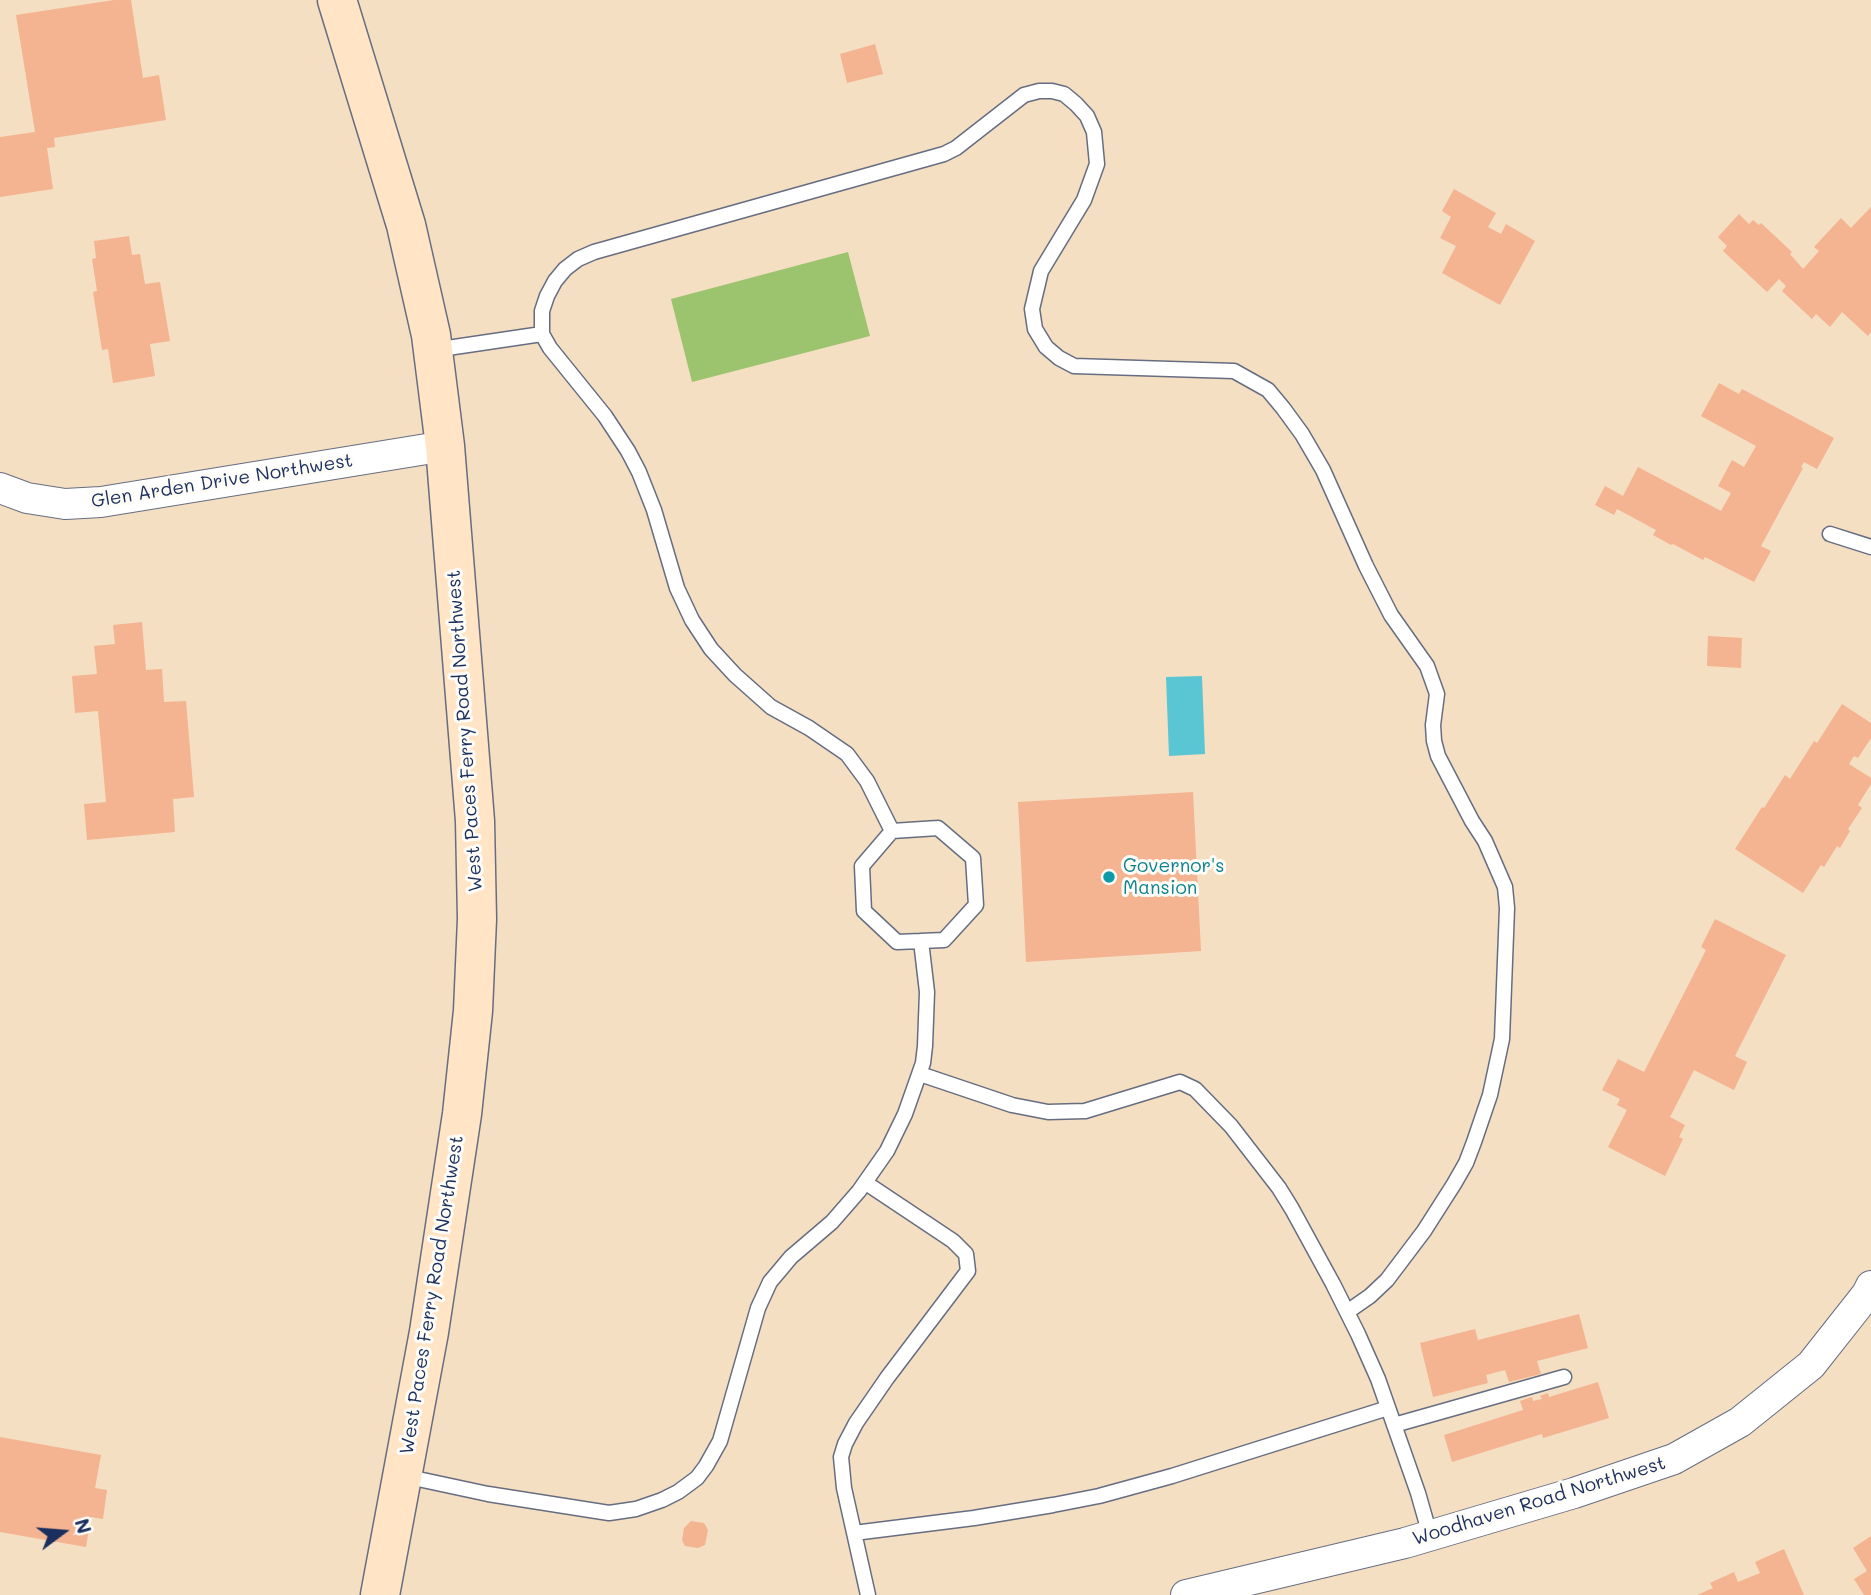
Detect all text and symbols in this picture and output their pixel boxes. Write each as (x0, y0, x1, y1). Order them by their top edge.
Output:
street label: Glen Arden Drive Northwest (90, 449, 354, 513)
street label: West Paces Ferry Road Northwest (442, 569, 488, 893)
place label: Governor's Mansion (1123, 855, 1224, 899)
marker: Governor's Mansion (1101, 869, 1117, 885)
street label: West Paces Ferry Road Northwest (396, 1134, 468, 1456)
street label: Woodhaven Road Northwest (1410, 1452, 1668, 1550)
north arrow (28, 1497, 98, 1567)
text: N (70, 1516, 98, 1536)

